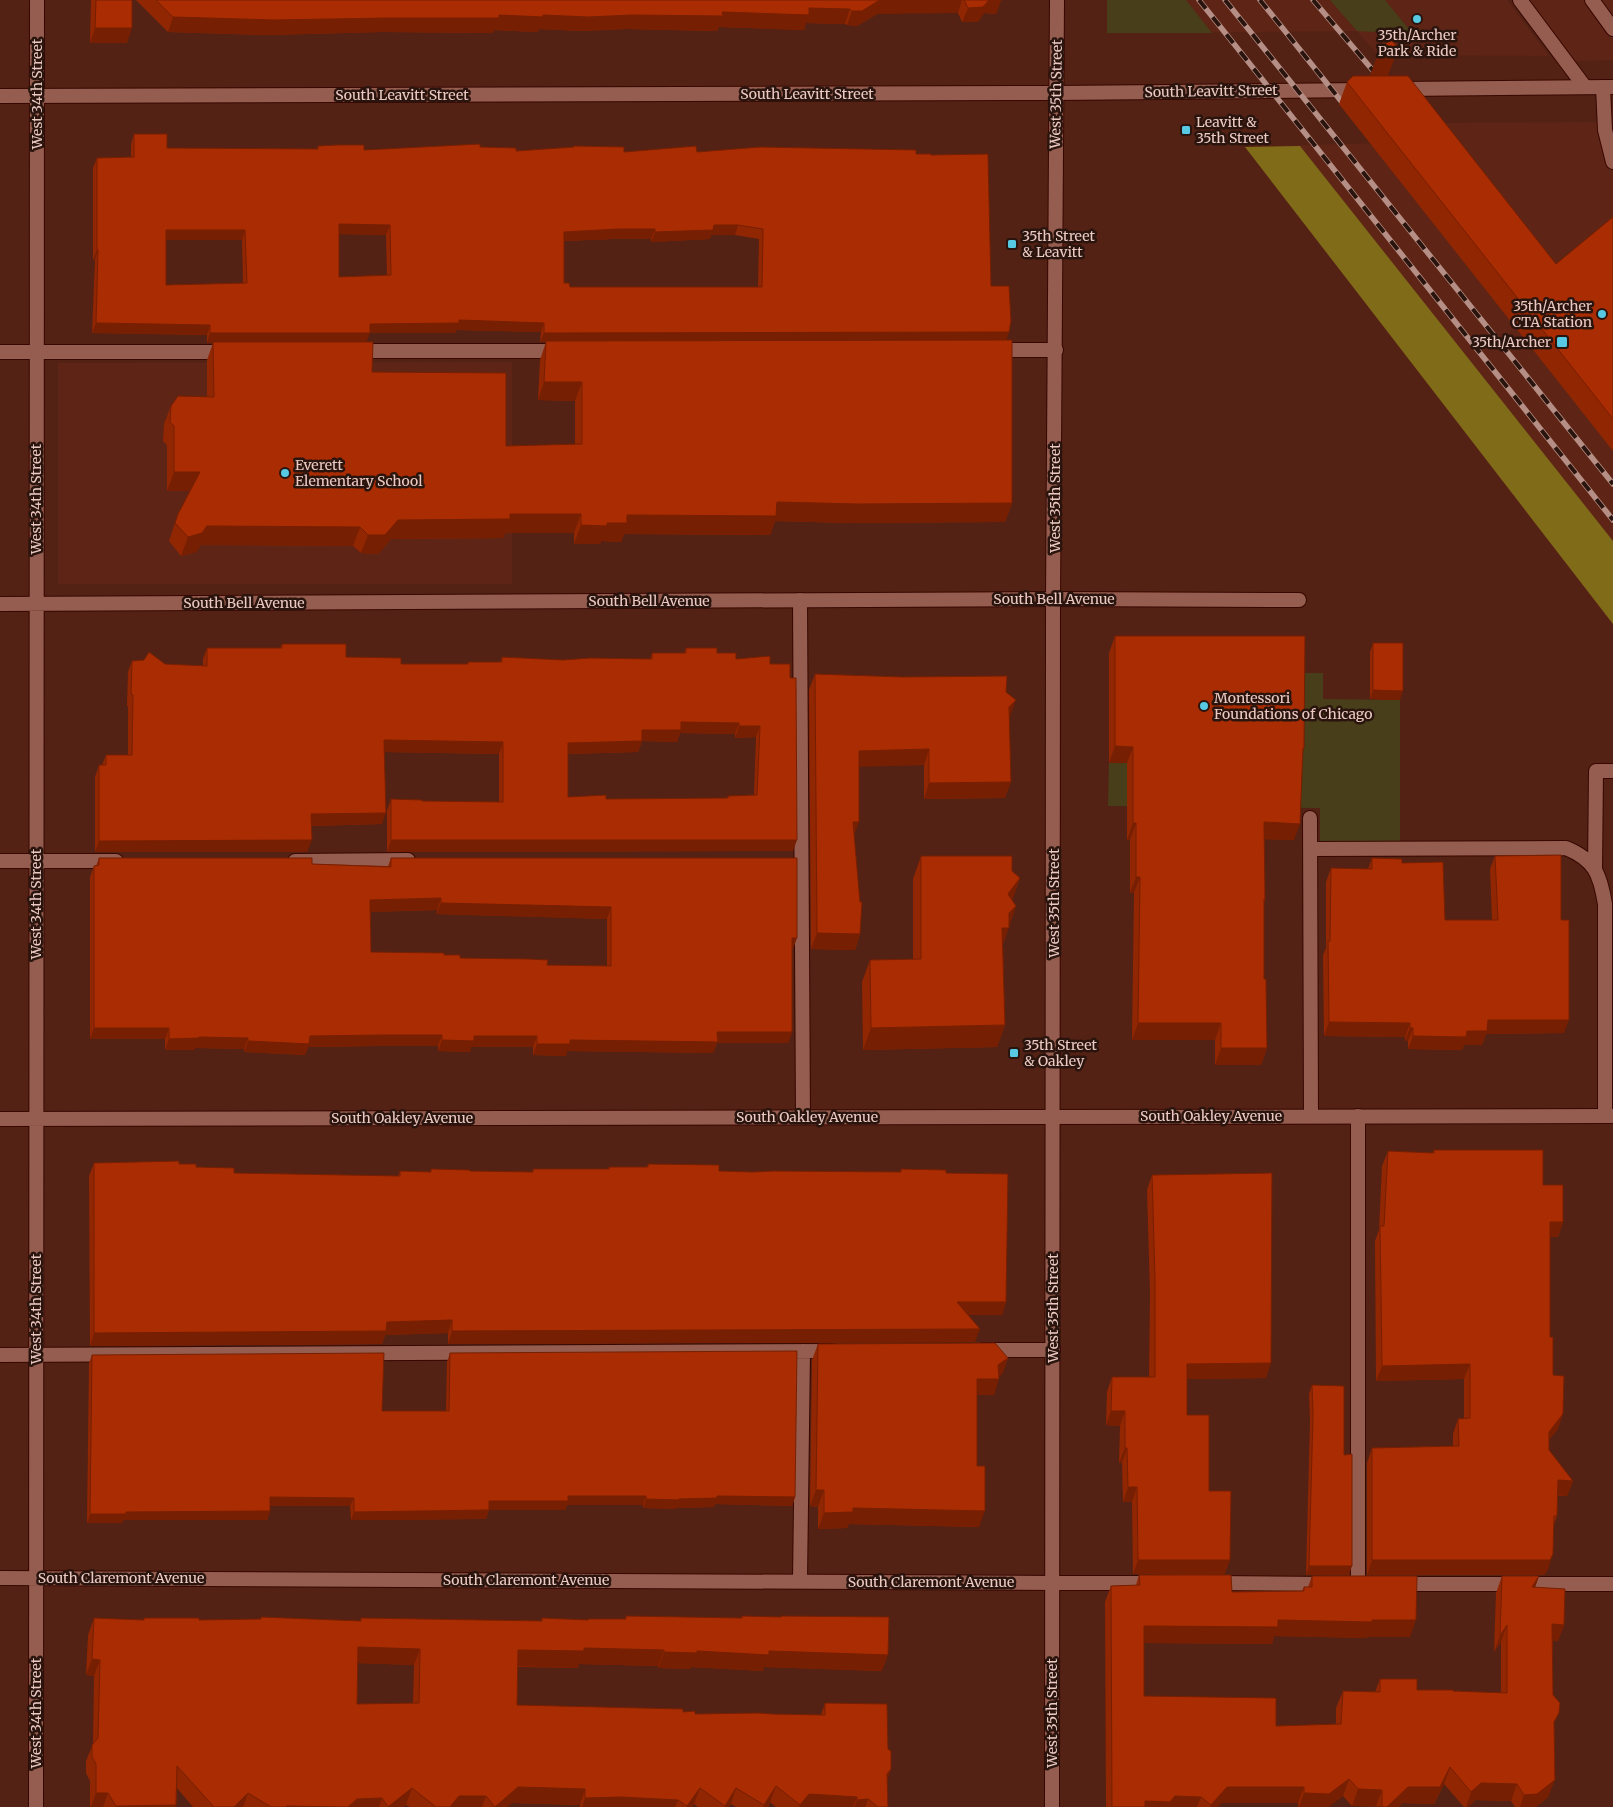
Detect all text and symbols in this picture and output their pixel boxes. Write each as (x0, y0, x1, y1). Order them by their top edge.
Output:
marker: 35th/Archer Park & Ride (1411, 13, 1423, 25)
place label: 35th/Archer Park & Ride (1377, 26, 1457, 60)
street label: West 34th Street (28, 38, 46, 150)
street label: West 35th Street (1046, 39, 1066, 150)
street label: South Leavitt Street (1144, 81, 1278, 101)
street label: South Leavitt Street (740, 85, 874, 103)
street label: South Leavitt Street (335, 86, 469, 104)
place label: Leavitt & 35th Street (1196, 113, 1269, 147)
marker: Leavitt & 35th Street (1180, 124, 1192, 136)
place label: 35th Street & Leavitt (1022, 227, 1095, 261)
marker: 35th Street & Leavitt (1006, 238, 1018, 250)
place label: 35th/Archer CTA Station (1512, 297, 1592, 331)
marker: 35th/Archer CTA Station (1596, 308, 1608, 320)
place label: 35th/Archer (1472, 333, 1551, 351)
marker: 35th/Archer (1555, 335, 1569, 349)
street label: West 34th Street (27, 443, 45, 555)
street label: West 35th Street (1046, 443, 1064, 554)
place label: Everett Elementary School (295, 456, 423, 490)
marker: Everett Elementary School (279, 467, 291, 479)
street label: South Bell Avenue (993, 590, 1115, 608)
street label: South Bell Avenue (588, 592, 710, 610)
street label: South Bell Avenue (183, 594, 305, 612)
place label: Montessori Foundations of Chicago (1214, 689, 1372, 723)
marker: Montessori Foundations of Chicago (1198, 700, 1210, 712)
street label: West 34th Street (27, 848, 45, 960)
street label: West 35th Street (1045, 848, 1063, 959)
place label: 35th Street & Oakley (1024, 1036, 1097, 1070)
marker: 35th Street & Oakley (1008, 1047, 1020, 1059)
street label: South Oakley Avenue (1140, 1107, 1282, 1125)
street label: South Oakley Avenue (736, 1108, 878, 1126)
street label: South Oakley Avenue (331, 1109, 473, 1127)
street label: West 34th Street (27, 1253, 45, 1365)
street label: West 35th Street (1044, 1253, 1062, 1364)
street label: South Claremont Avenue (38, 1569, 204, 1587)
street label: South Claremont Avenue (443, 1571, 609, 1589)
street label: South Claremont Avenue (848, 1573, 1014, 1591)
street label: West 34th Street (27, 1657, 45, 1769)
street label: West 35th Street (1043, 1658, 1061, 1769)

